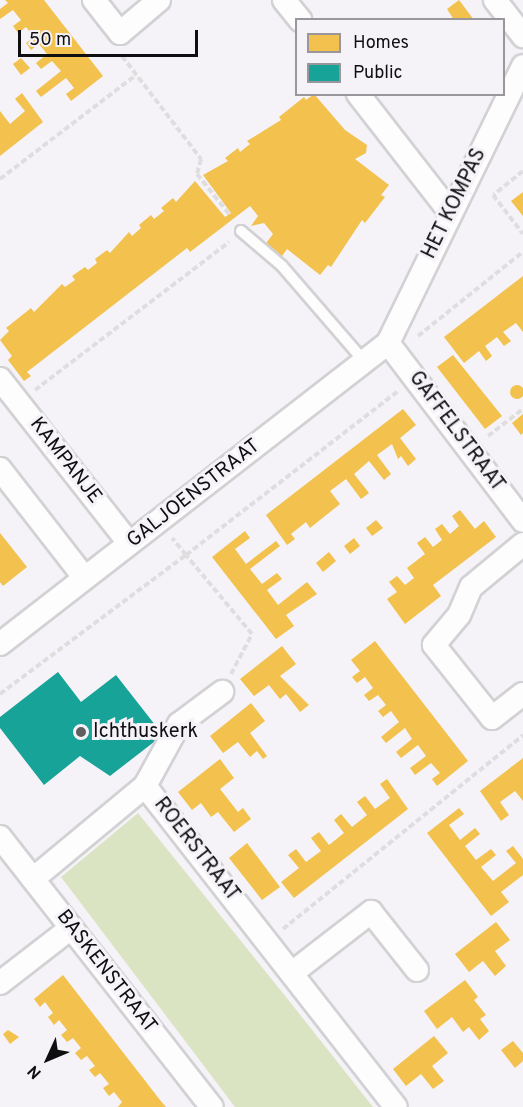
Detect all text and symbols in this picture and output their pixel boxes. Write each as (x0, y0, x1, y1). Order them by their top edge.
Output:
scale bar (21, 18, 201, 56)
legend (295, 18, 505, 96)
text: 50 m (29, 29, 71, 52)
text: Homes (353, 32, 409, 55)
text: Public (353, 62, 403, 85)
street label: HET KOMPAS (418, 144, 492, 264)
street label: GAFFELSTRAAT (403, 367, 509, 497)
street label: KAMPANJE (24, 413, 106, 509)
street label: GALJOENSTRAAT (123, 435, 265, 553)
place label: Ichthuskerk (93, 720, 198, 744)
marker: Ichthuskerk (74, 725, 88, 739)
street label: ROERSTRAAT (148, 793, 244, 907)
street label: BASKENSTRAAT (51, 906, 161, 1038)
north arrow (18, 1029, 78, 1089)
text: N (24, 1060, 46, 1083)

